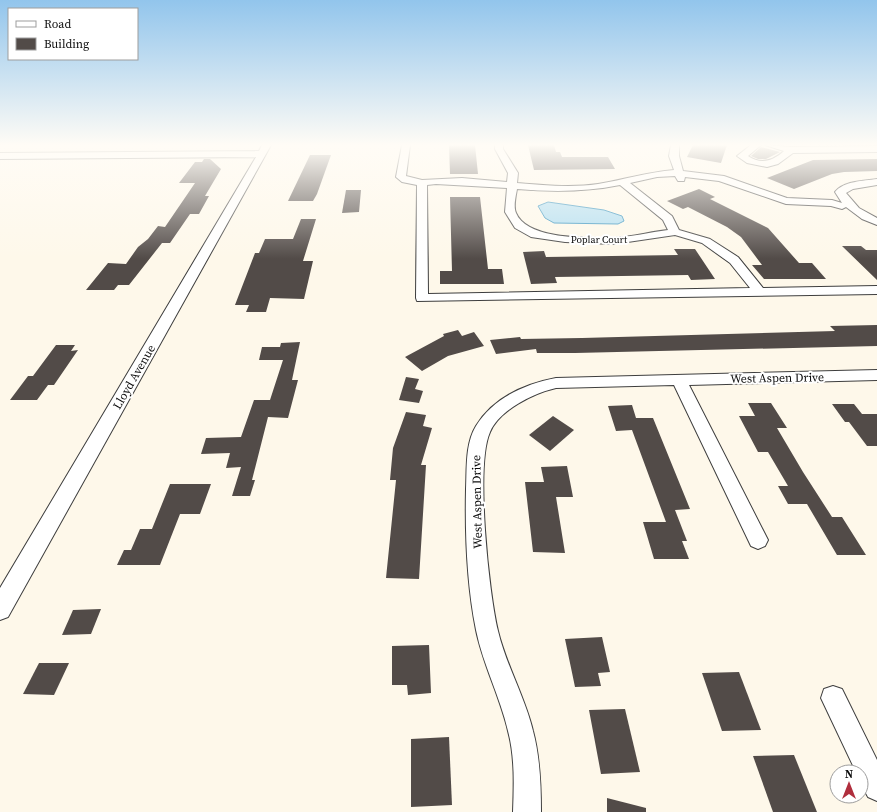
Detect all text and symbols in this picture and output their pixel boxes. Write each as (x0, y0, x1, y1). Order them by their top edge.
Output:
legend (8, 8, 138, 60)
text: Road (44, 16, 71, 32)
text: Building (44, 36, 89, 52)
street label: Poplar Court (571, 233, 628, 246)
street label: Lloyd Avenue (109, 342, 159, 412)
street label: West Aspen Drive (730, 369, 824, 387)
street label: West Aspen Drive (468, 455, 486, 549)
north arrow (829, 764, 869, 804)
text: N (845, 767, 853, 782)

